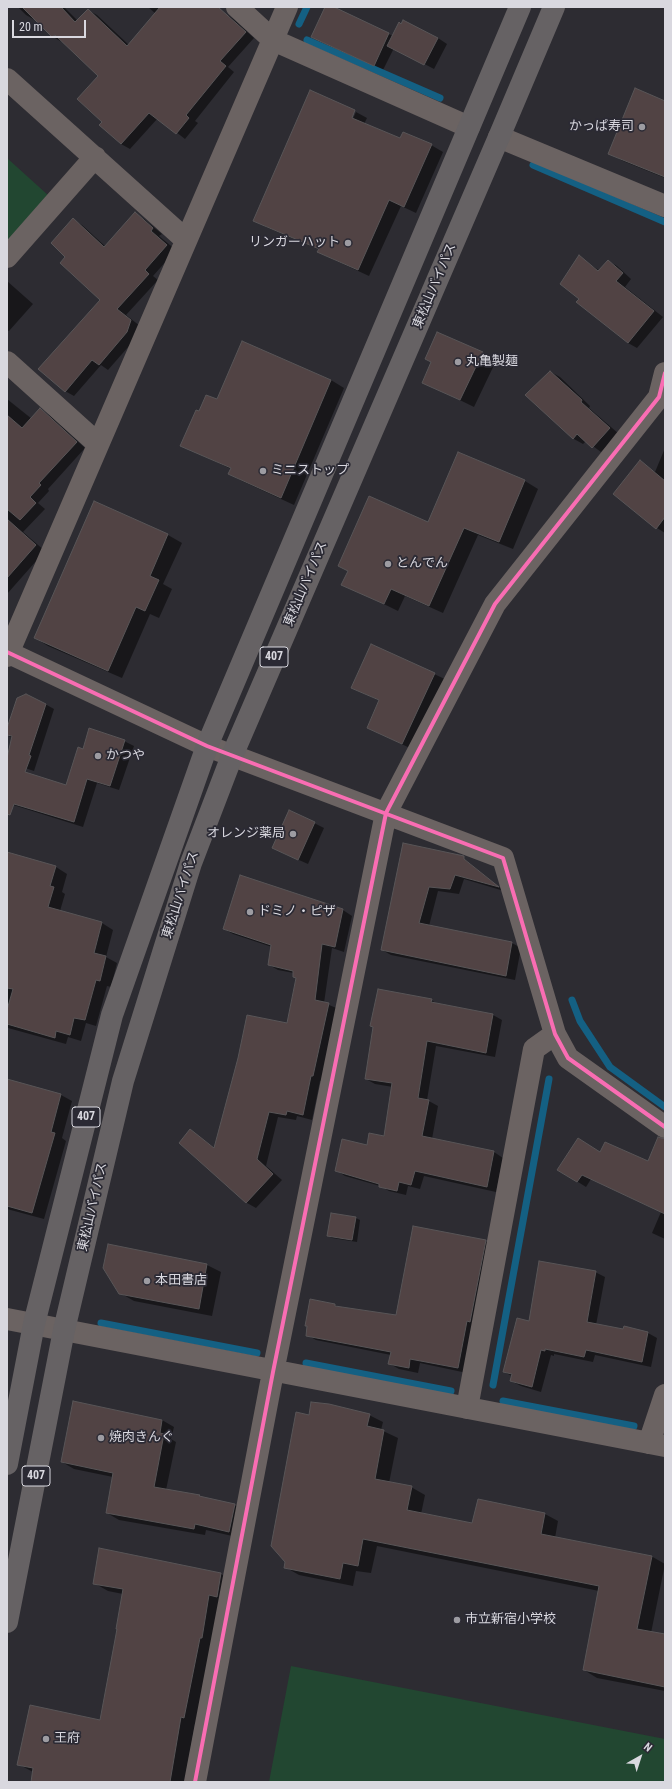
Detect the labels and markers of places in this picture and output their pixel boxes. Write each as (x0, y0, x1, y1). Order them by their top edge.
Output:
place label: かっぱ寿司 (569, 119, 634, 135)
marker: かっぱ寿司 (637, 122, 647, 132)
place label: リンガーハット (249, 235, 340, 251)
marker: リンガーハット (343, 238, 353, 248)
place label: 丸亀製麺 (466, 354, 518, 370)
marker: 丸亀製麺 (453, 357, 463, 367)
place label: ミニストップ (271, 463, 349, 479)
marker: ミニストップ (258, 466, 268, 476)
place label: とんでん (396, 556, 448, 572)
marker: とんでん (383, 559, 393, 569)
place label: かつや (106, 748, 145, 764)
marker: かつや (93, 751, 103, 761)
place label: オレンジ薬局 (207, 826, 285, 842)
marker: オレンジ薬局 (288, 829, 298, 839)
place label: ドミノ・ピザ (258, 904, 336, 920)
marker: ドミノ・ピザ (245, 907, 255, 917)
place label: 本田書店 (155, 1273, 207, 1289)
marker: 本田書店 (142, 1276, 152, 1286)
place label: 焼肉きんぐ (109, 1430, 174, 1446)
marker: 焼肉きんぐ (96, 1433, 106, 1443)
place label: 市立新宿小学校 (465, 1612, 556, 1628)
marker: 市立新宿小学校 (452, 1615, 462, 1625)
place label: 王府 (54, 1731, 80, 1747)
marker: 王府 (41, 1734, 51, 1744)

